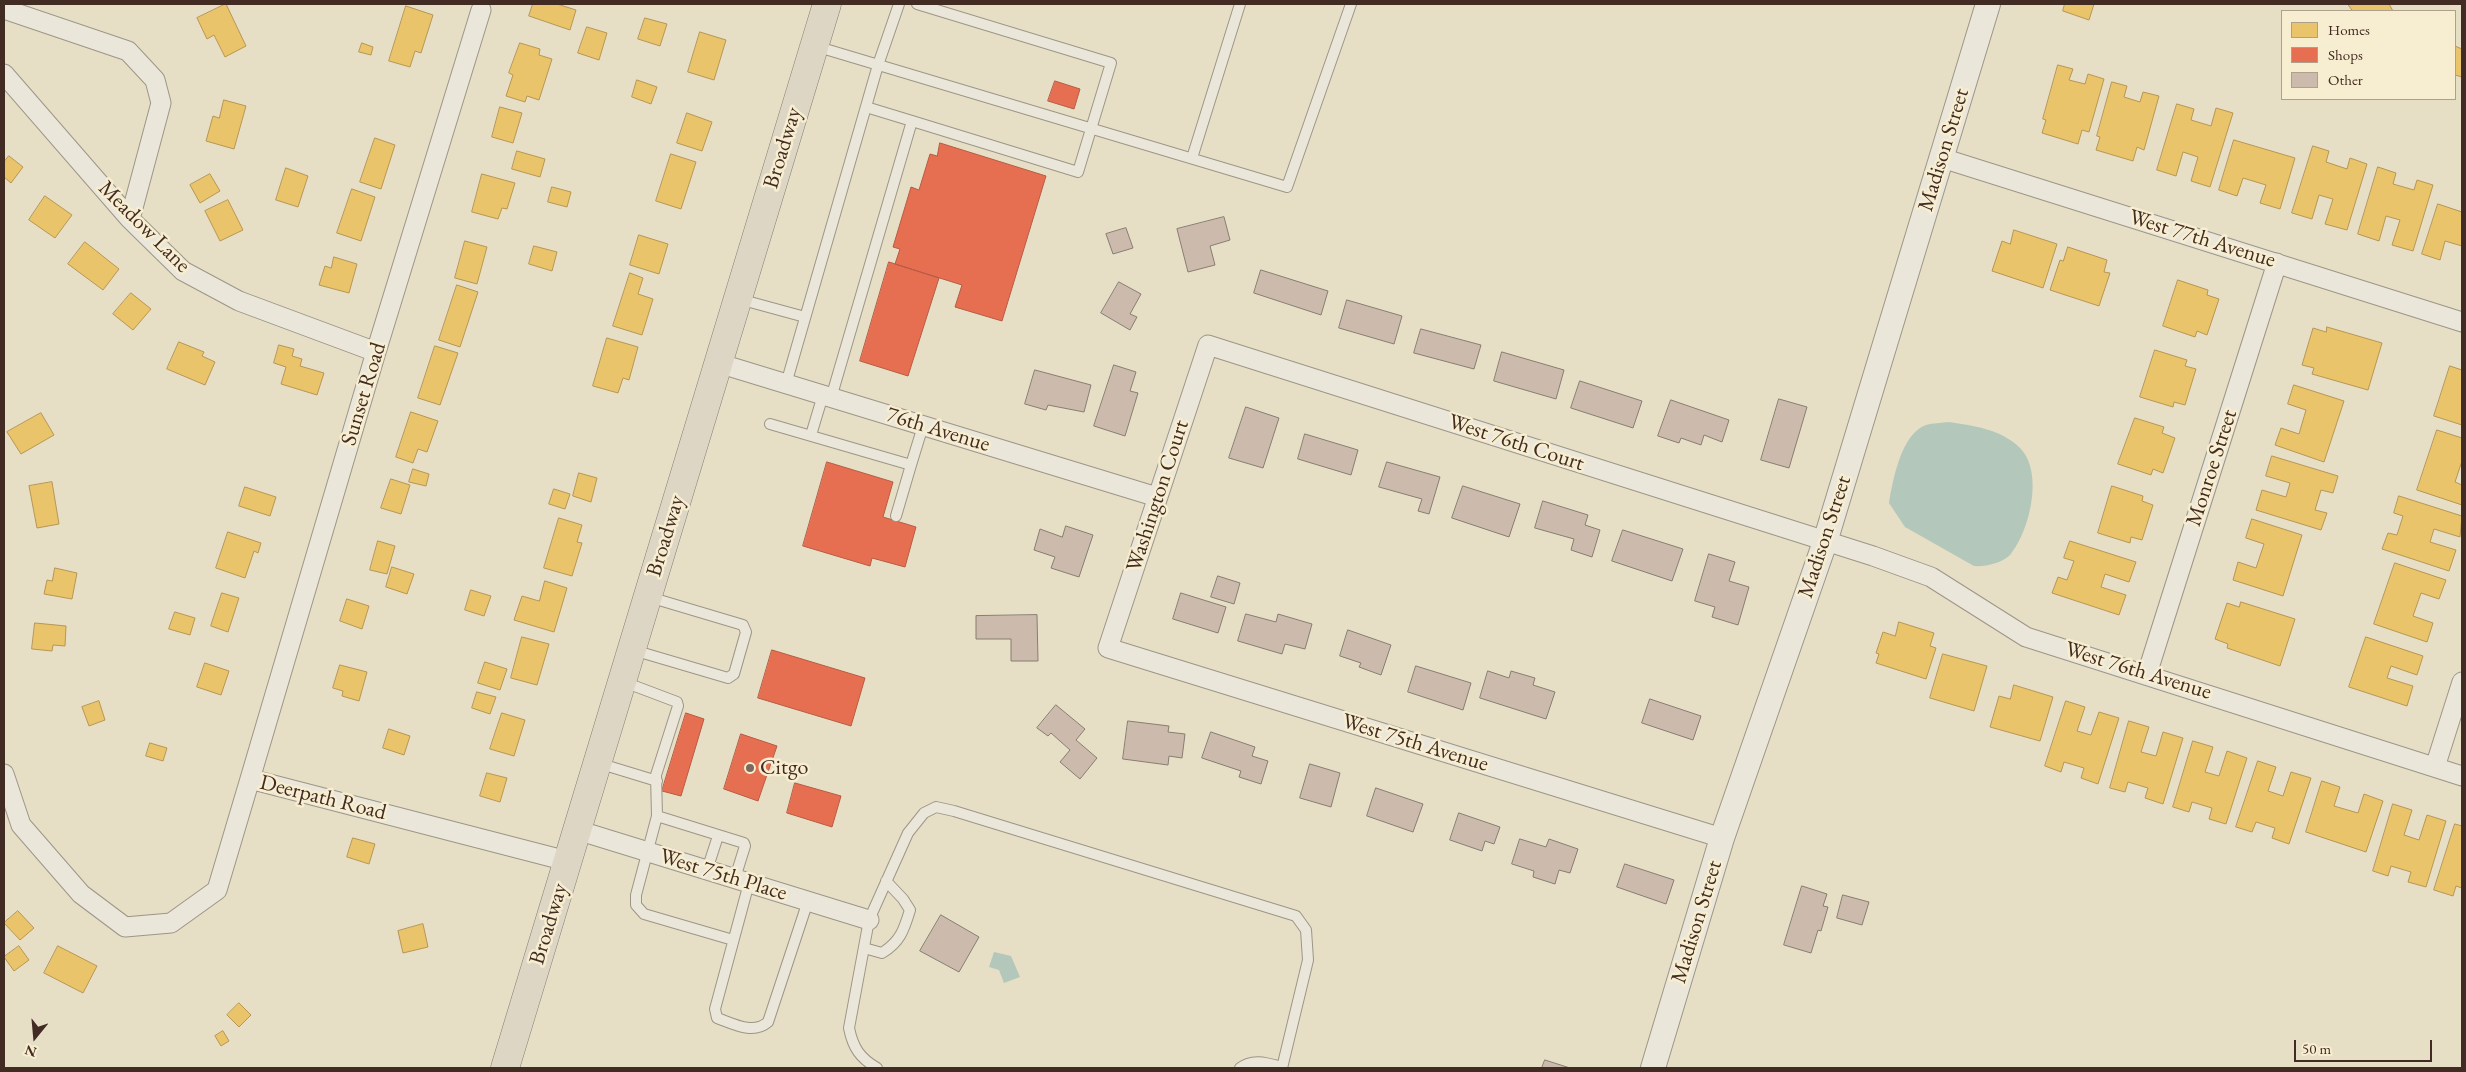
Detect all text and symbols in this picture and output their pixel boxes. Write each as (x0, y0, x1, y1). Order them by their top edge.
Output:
legend (2281, 10, 2456, 100)
text: Homes (2328, 20, 2370, 39)
text: Shops (2328, 45, 2363, 64)
text: Other (2328, 70, 2363, 89)
street label: Madison Street (1913, 85, 1975, 215)
street label: Broadway (758, 104, 808, 192)
street label: Meadow Lane (92, 175, 196, 279)
street label: West 77th Avenue (2126, 204, 2278, 274)
street label: Sunset Road (336, 339, 392, 449)
street label: 76th Avenue (883, 402, 993, 458)
street label: Monroe Street (2181, 406, 2243, 530)
street label: West 76th Court (1445, 409, 1587, 477)
street label: Washington Court (1121, 417, 1195, 575)
street label: Madison Street (1793, 473, 1857, 601)
street label: Broadway (641, 492, 691, 580)
street label: West 76th Avenue (2062, 636, 2214, 706)
street label: West 75th Avenue (1339, 708, 1491, 778)
place label: Citgo (760, 755, 808, 781)
marker: Citgo (744, 762, 756, 774)
street label: Deerpath Road (257, 770, 389, 826)
street label: West 75th Place (656, 843, 790, 907)
street label: Madison Street (1666, 857, 1728, 987)
street label: Broadway (524, 880, 574, 968)
north arrow (10, 1012, 60, 1062)
scale bar (2296, 1030, 2434, 1062)
text: 50 m (2302, 1039, 2331, 1058)
text: N (23, 1041, 39, 1062)

